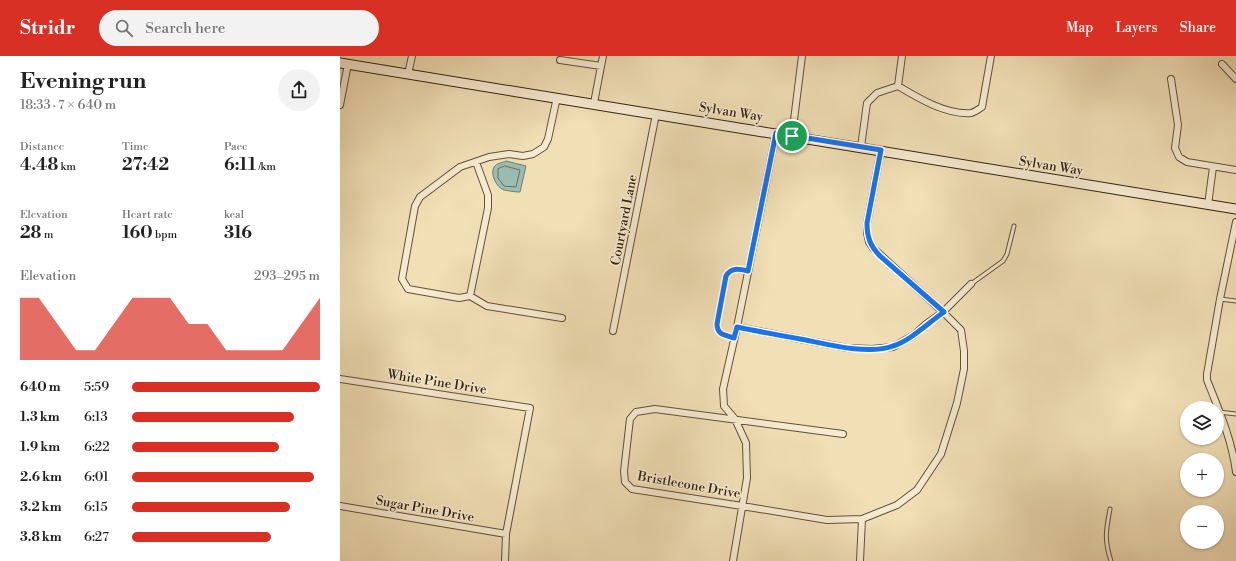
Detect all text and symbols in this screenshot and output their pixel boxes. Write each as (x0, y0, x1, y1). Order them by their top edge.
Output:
search box (99, 10, 379, 46)
text: Stridr (20, 16, 75, 40)
icon: search (113, 17, 135, 39)
text: Search here (145, 19, 225, 38)
text: Map (1066, 19, 1093, 37)
text: Layers (1115, 19, 1158, 37)
text: Share (1180, 19, 1216, 37)
text: Evening run (20, 68, 146, 95)
button: share (278, 69, 320, 111)
text: 18:33 · 7 × 640 m (20, 97, 116, 113)
street label: Sylvan Way (698, 99, 765, 125)
pin (775, 119, 809, 153)
icon: arrive (781, 125, 803, 147)
text: Distance (20, 140, 64, 154)
text: Time (122, 140, 149, 154)
text: Pace (224, 140, 248, 154)
street label: Sylvan Way (1018, 153, 1085, 179)
text: 4.48 (20, 154, 58, 176)
text: 27:42 (122, 154, 169, 176)
text: 6:11 (224, 154, 256, 176)
text: km (58, 160, 76, 174)
text: /km (256, 160, 276, 174)
street label: Courtyard Lane (607, 173, 641, 267)
text: Elevation (20, 208, 68, 222)
text: Heart rate (122, 208, 173, 222)
text: kcal (224, 208, 244, 222)
text: 28 (20, 222, 41, 244)
text: 160 (122, 222, 153, 244)
text: 316 (224, 222, 252, 244)
text: m (41, 228, 53, 242)
text: bpm (153, 228, 177, 242)
text: Elevation (20, 268, 76, 284)
text: 293–295 m (254, 268, 320, 284)
street label: White Pine Drive (385, 366, 488, 398)
text: 640 m (20, 379, 61, 395)
text: 5:59 (84, 379, 109, 395)
map controls (1180, 401, 1224, 549)
button: layers (1180, 401, 1224, 445)
text: 1.3 km (20, 409, 60, 425)
text: 6:13 (84, 409, 108, 425)
text: 1.9 km (20, 439, 60, 455)
text: 6:22 (84, 439, 110, 455)
button: + (1180, 453, 1224, 497)
street label: Bristlecone Drive (635, 468, 742, 502)
text: 2.6 km (20, 469, 62, 485)
text: 6:01 (84, 469, 109, 485)
street label: Sugar Pine Drive (374, 492, 476, 526)
text: 3.2 km (20, 499, 61, 515)
text: 6:15 (84, 499, 108, 515)
button: − (1180, 505, 1224, 549)
text: 3.8 km (20, 529, 62, 545)
text: 6:27 (84, 529, 109, 545)

